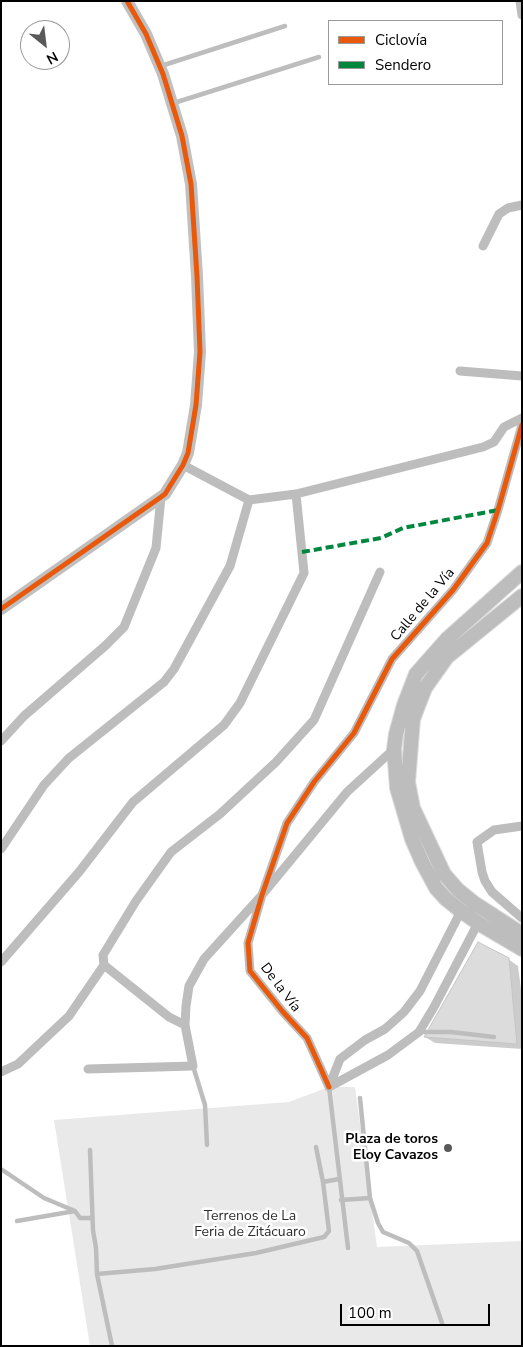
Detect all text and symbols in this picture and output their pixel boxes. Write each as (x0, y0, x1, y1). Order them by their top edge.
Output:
north arrow (20, 20, 70, 70)
legend (328, 20, 503, 85)
text: Ciclovía (375, 30, 427, 50)
text: N (43, 47, 61, 69)
text: Sendero (375, 55, 431, 75)
street label: Calle de la Vía (387, 565, 459, 645)
street label: De la Vía (256, 960, 304, 1016)
place label: Plaza de toros Eloy Cavazos (345, 1132, 438, 1164)
marker: Plaza de toros Eloy Cavazos (442, 1142, 454, 1154)
park label: Terrenos de La Feria de Zitácuaro (194, 1209, 306, 1242)
scale bar (343, 1294, 493, 1326)
text: 100 m (348, 1303, 392, 1323)

